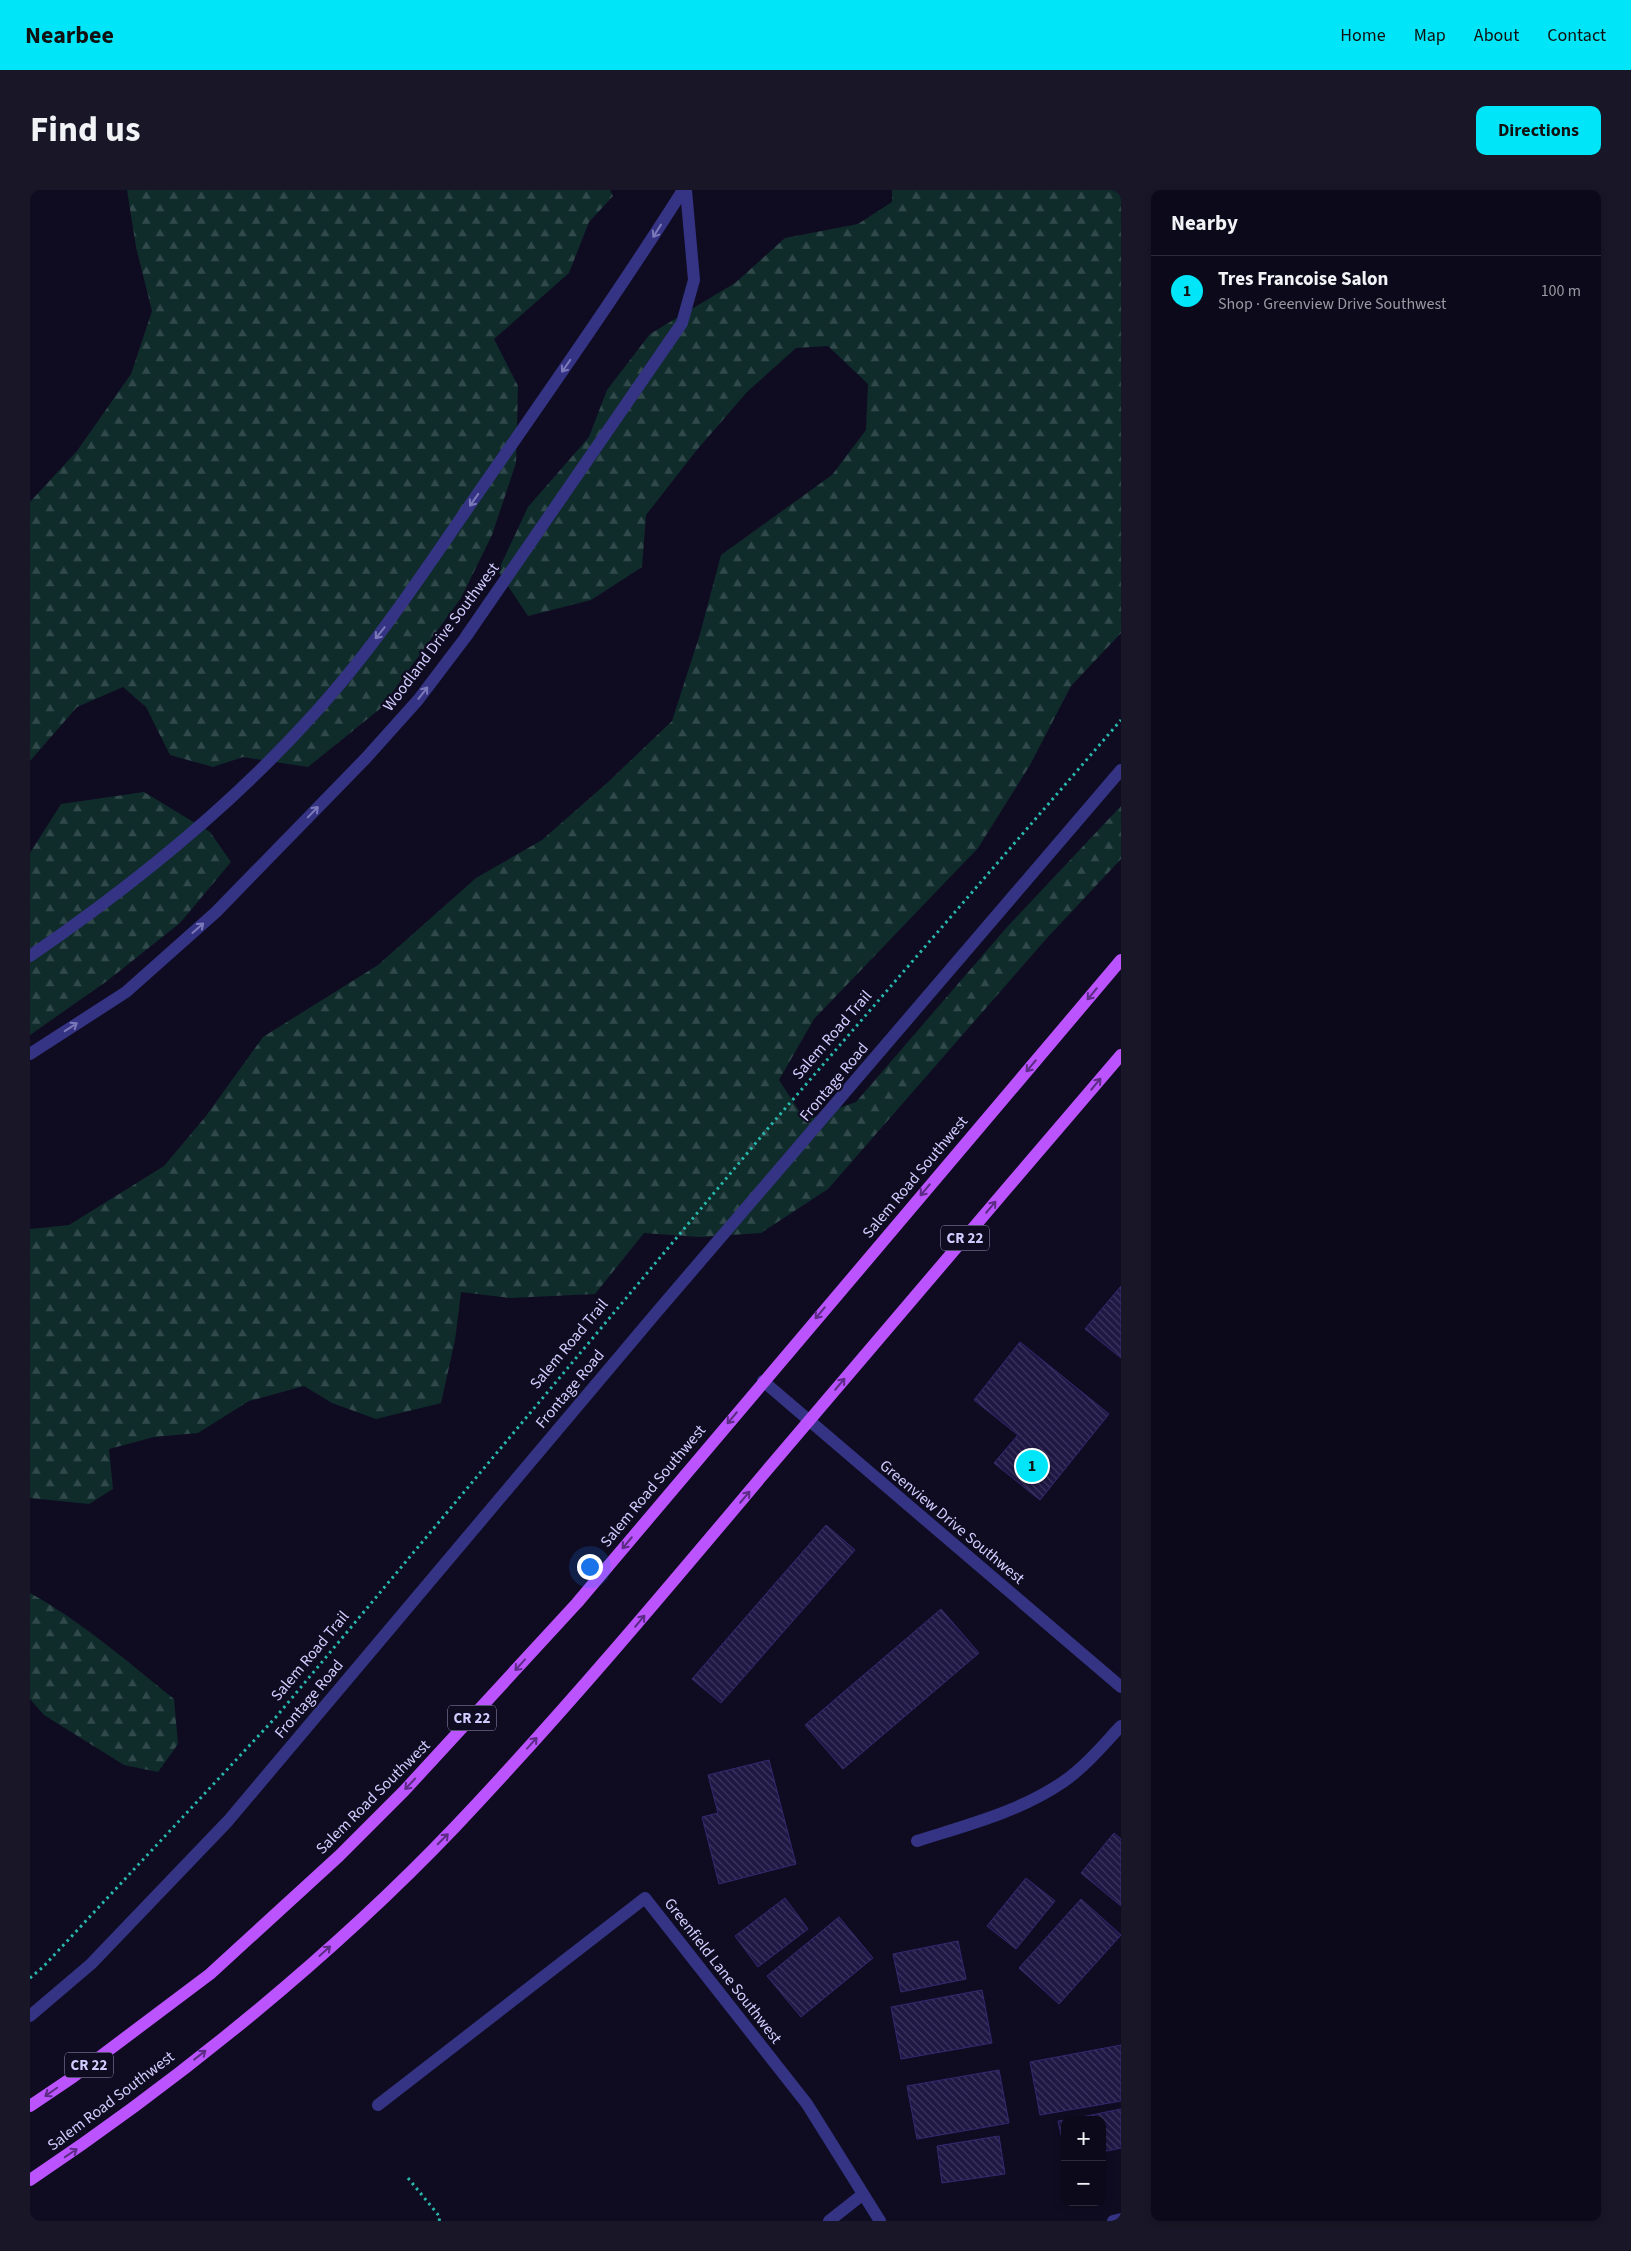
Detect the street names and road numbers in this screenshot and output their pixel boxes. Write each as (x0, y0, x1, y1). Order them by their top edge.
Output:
street label: Woodland Drive Southwest (378, 558, 505, 716)
street label: Salem Road Trail (787, 986, 877, 1084)
street label: Frontage Road (794, 1038, 874, 1126)
street label: Salem Road Southwest (857, 1111, 973, 1243)
road number: CR 22 (941, 1226, 989, 1250)
street label: Salem Road Trail (525, 1294, 613, 1394)
street label: Frontage Road (530, 1345, 610, 1433)
street label: Salem Road Southwest (595, 1420, 711, 1552)
street label: Greenview Drive Southwest (875, 1455, 1030, 1590)
street label: Salem Road Trail (266, 1606, 354, 1706)
street label: Frontage Road (269, 1655, 349, 1743)
road number: CR 22 (448, 1706, 496, 1730)
street label: Salem Road Southwest (311, 1734, 436, 1859)
street label: Greenfield Lane Southwest (659, 1893, 787, 2049)
street label: Salem Road Southwest (43, 2046, 180, 2156)
road number: CR 22 (65, 2052, 113, 2078)

